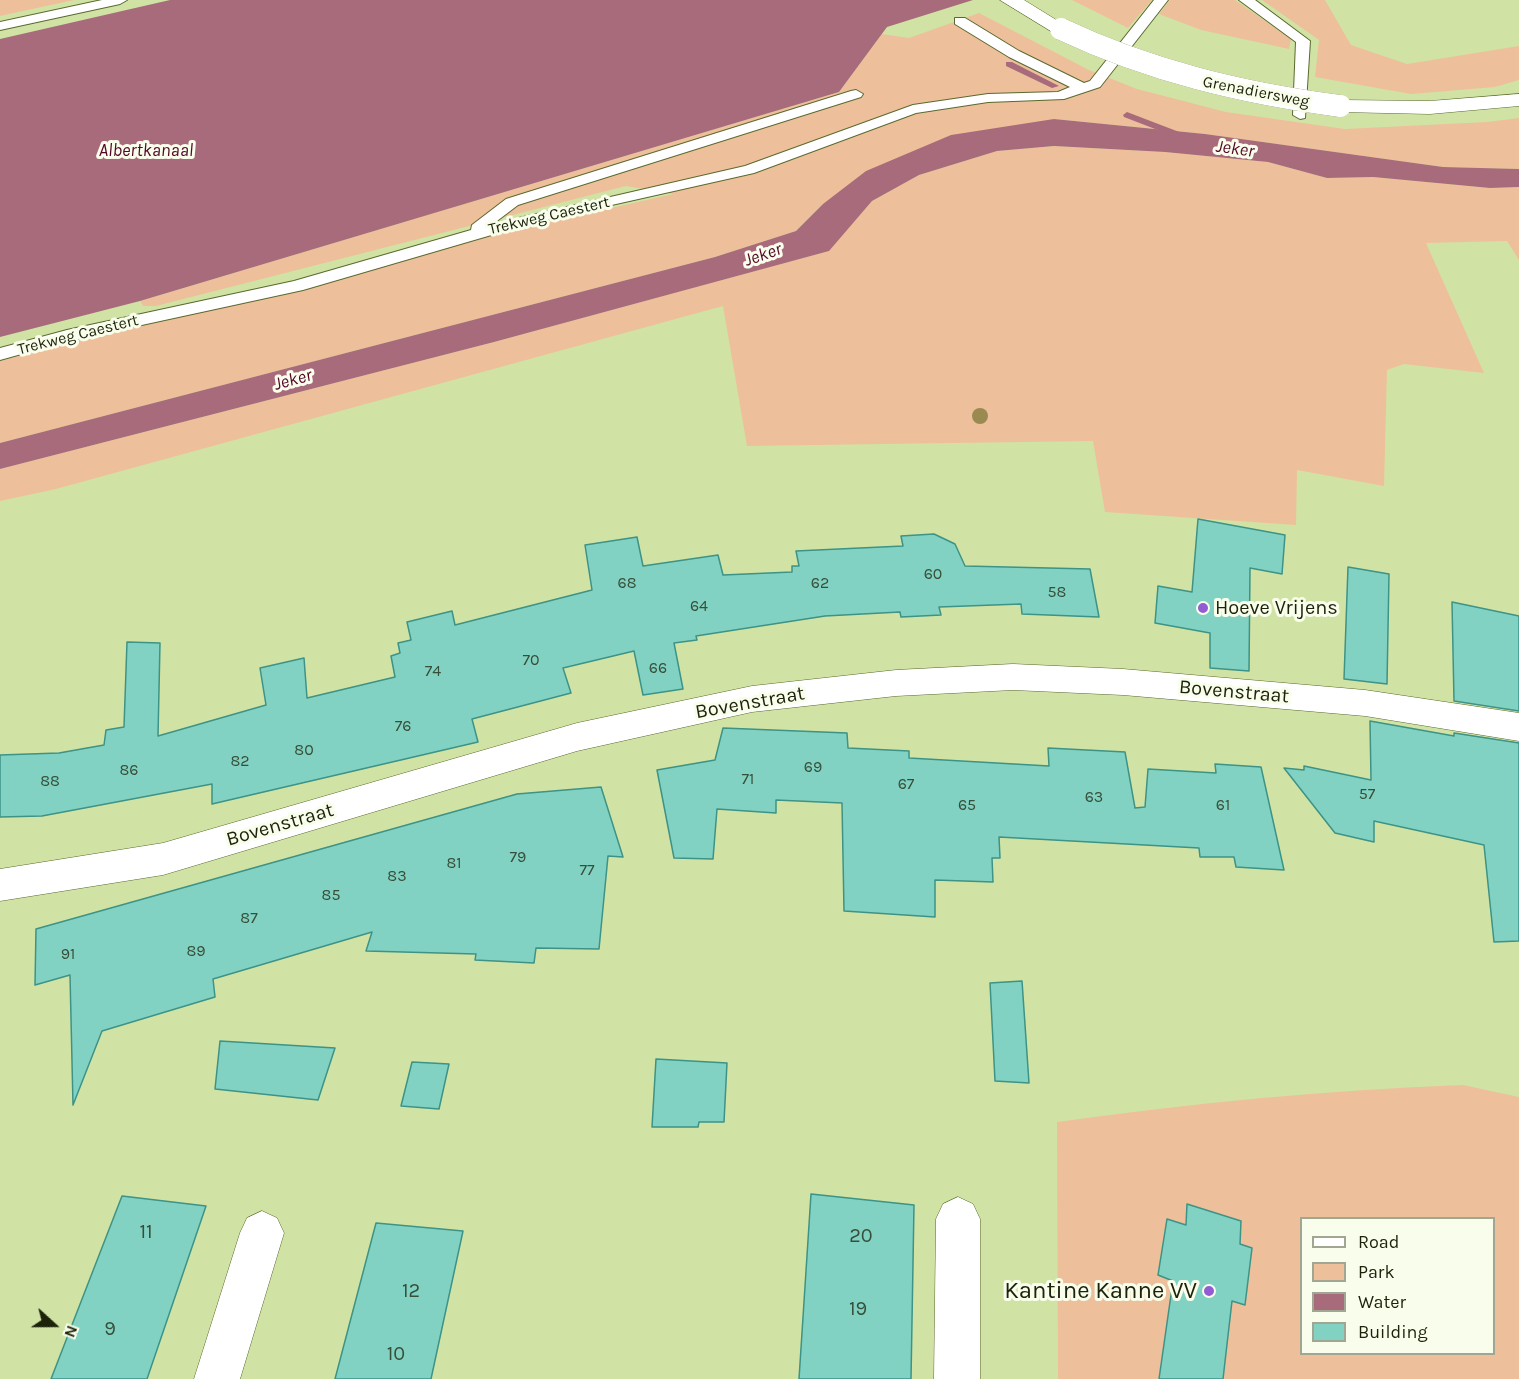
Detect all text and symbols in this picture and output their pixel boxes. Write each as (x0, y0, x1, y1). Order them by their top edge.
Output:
street label: Grenadiersweg (1201, 72, 1311, 112)
water label: Jeker (1214, 136, 1256, 162)
water label: Albertkanaal (99, 140, 193, 162)
street label: Trekweg Caestert (487, 193, 611, 239)
water label: Jeker (741, 239, 785, 271)
street label: Trekweg Caestert (16, 311, 140, 359)
water label: Jeker (272, 365, 314, 395)
house number: 60 (924, 564, 942, 584)
house number: 68 (618, 573, 636, 593)
house number: 62 (811, 573, 829, 593)
house number: 58 (1048, 582, 1066, 602)
house number: 64 (690, 596, 708, 616)
place label: Hoeve Vrijens (1215, 596, 1338, 620)
marker: Hoeve Vrijens (1196, 601, 1210, 615)
house number: 70 (522, 650, 540, 670)
house number: 66 (649, 658, 667, 678)
house number: 74 (425, 661, 441, 681)
street label: Bovenstraat (1178, 675, 1290, 709)
street label: Bovenstraat (693, 682, 807, 724)
house number: 76 (395, 716, 411, 736)
house number: 80 (294, 740, 314, 760)
house number: 82 (230, 751, 250, 771)
house number: 69 (804, 757, 822, 777)
house number: 86 (120, 760, 138, 780)
house number: 71 (742, 769, 754, 789)
house number: 88 (40, 771, 60, 791)
house number: 67 (898, 774, 914, 794)
house number: 57 (1359, 784, 1375, 804)
house number: 63 (1085, 787, 1103, 807)
house number: 65 (958, 795, 976, 815)
house number: 61 (1216, 795, 1230, 815)
street label: Bovenstraat (224, 798, 336, 852)
house number: 79 (510, 847, 526, 867)
house number: 81 (446, 853, 462, 873)
house number: 77 (579, 860, 595, 880)
house number: 83 (387, 866, 407, 886)
house number: 85 (322, 885, 340, 905)
house number: 87 (240, 908, 258, 928)
house number: 89 (186, 941, 206, 961)
house number: 91 (61, 944, 75, 964)
legend (1300, 1217, 1495, 1355)
house number: 11 (139, 1220, 153, 1244)
house number: 20 (849, 1224, 873, 1248)
text: Road (1358, 1231, 1399, 1253)
text: Park (1358, 1261, 1395, 1283)
place label: Kantine Kanne VV (1004, 1277, 1197, 1305)
house number: 12 (402, 1279, 420, 1303)
marker: Kantine Kanne VV (1202, 1284, 1216, 1298)
text: Water (1358, 1291, 1406, 1313)
north arrow (24, 1295, 84, 1355)
house number: 19 (849, 1297, 867, 1321)
house number: 9 (104, 1317, 116, 1341)
text: Building (1358, 1321, 1428, 1343)
text: N (60, 1323, 82, 1340)
house number: 10 (387, 1342, 405, 1366)

